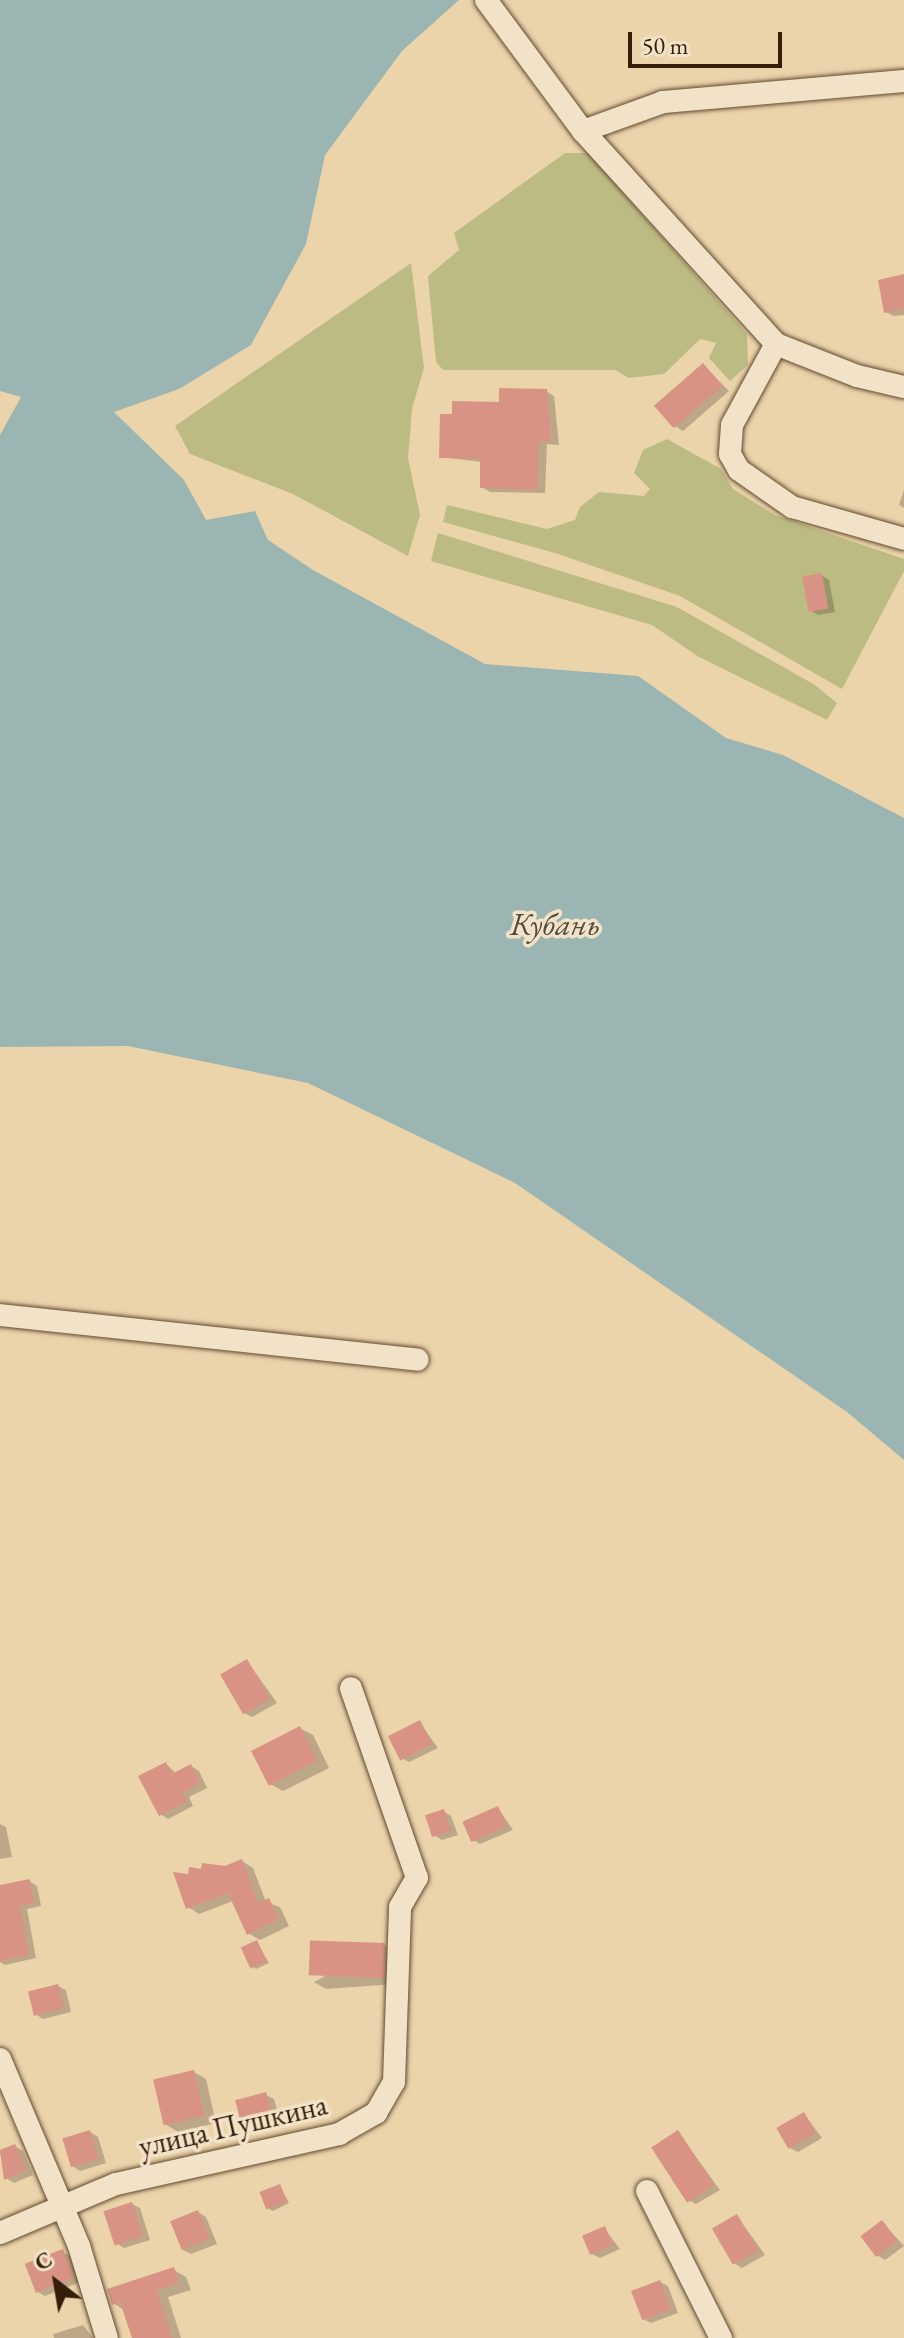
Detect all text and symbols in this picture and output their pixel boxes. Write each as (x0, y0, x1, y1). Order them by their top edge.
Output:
scale bar (632, 16, 786, 66)
text: 50 m (642, 30, 689, 61)
water label: Кубань (510, 905, 600, 943)
street label: улица Пушкина (135, 2087, 331, 2165)
north arrow (16, 2242, 96, 2322)
text: С (29, 2245, 58, 2277)

